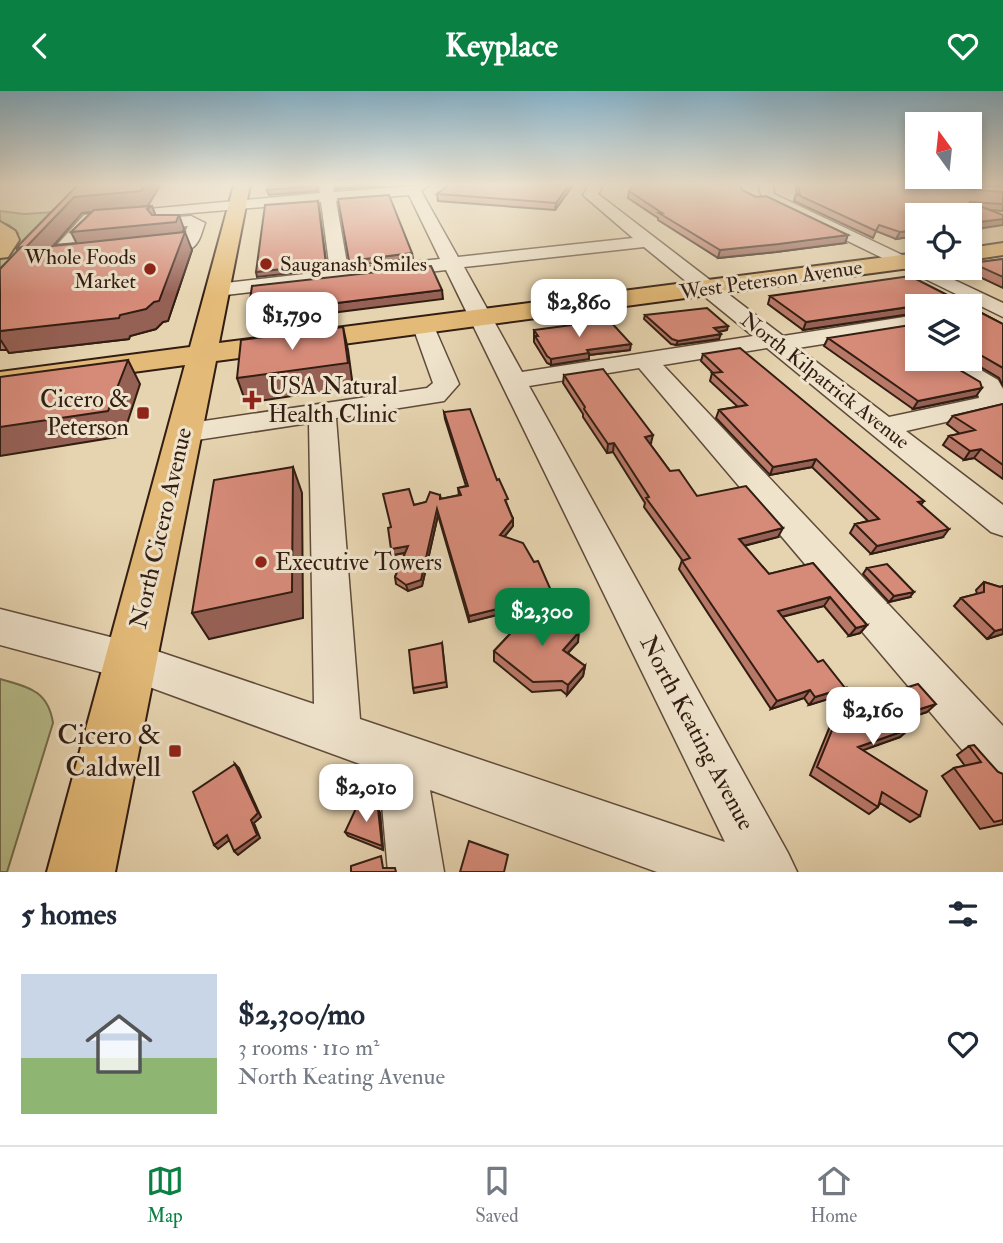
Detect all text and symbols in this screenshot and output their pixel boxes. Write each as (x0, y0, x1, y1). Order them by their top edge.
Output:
text: Keyplace (445, 26, 558, 66)
icon: back (21, 27, 59, 65)
icon: heart (944, 27, 982, 65)
north arrow (905, 112, 982, 189)
map controls (905, 112, 982, 371)
button: locate (905, 203, 982, 280)
place label: Whole Foods Market (23, 244, 136, 295)
place label: Sauganash Smiles (280, 251, 427, 278)
street label: West Peterson Avenue (677, 254, 864, 306)
marker: Sauganash Smiles (258, 256, 274, 272)
marker: Whole Foods Market (142, 261, 158, 277)
pin: $2,860 (522, 279, 636, 339)
text: $2,860 (547, 287, 611, 316)
pin: $1,790 (235, 293, 349, 352)
button: layers (905, 294, 982, 371)
text: $1,790 (262, 300, 322, 329)
street label: North Kilpatrick Avenue (735, 307, 915, 456)
place label: USA Natural Health Clinic (268, 371, 398, 430)
place label: Cicero & Peterson (40, 384, 129, 443)
marker: USA Natural Health Clinic (242, 390, 262, 410)
marker: Cicero & Peterson (135, 405, 151, 421)
street label: North Cicero Avenue (123, 425, 199, 631)
place label: Executive Towers (275, 547, 442, 578)
marker: Executive Towers (253, 554, 269, 570)
pin: $2,300 (485, 589, 599, 648)
text: $2,300 (511, 596, 573, 625)
street label: North Keating Avenue (633, 630, 761, 836)
pin: $2,160 (816, 687, 930, 747)
text: $2,160 (842, 695, 904, 724)
place label: Cicero & Caldwell (57, 718, 161, 785)
marker: Cicero & Caldwell (167, 743, 183, 759)
pin: $2,010 (309, 765, 423, 824)
text: $2,010 (335, 772, 397, 801)
icon: filters (944, 895, 982, 933)
text: 5 homes (21, 896, 117, 933)
text: $2,300/mo (238, 996, 365, 1033)
icon: home (77, 1002, 161, 1086)
icon: heart (944, 1025, 982, 1063)
text: 3 rooms · 110 m² (238, 1033, 379, 1062)
text: North Keating Avenue (238, 1062, 445, 1091)
tab: Map (146, 1162, 184, 1228)
tab: Saved (475, 1162, 519, 1228)
tab: Home (810, 1162, 857, 1228)

